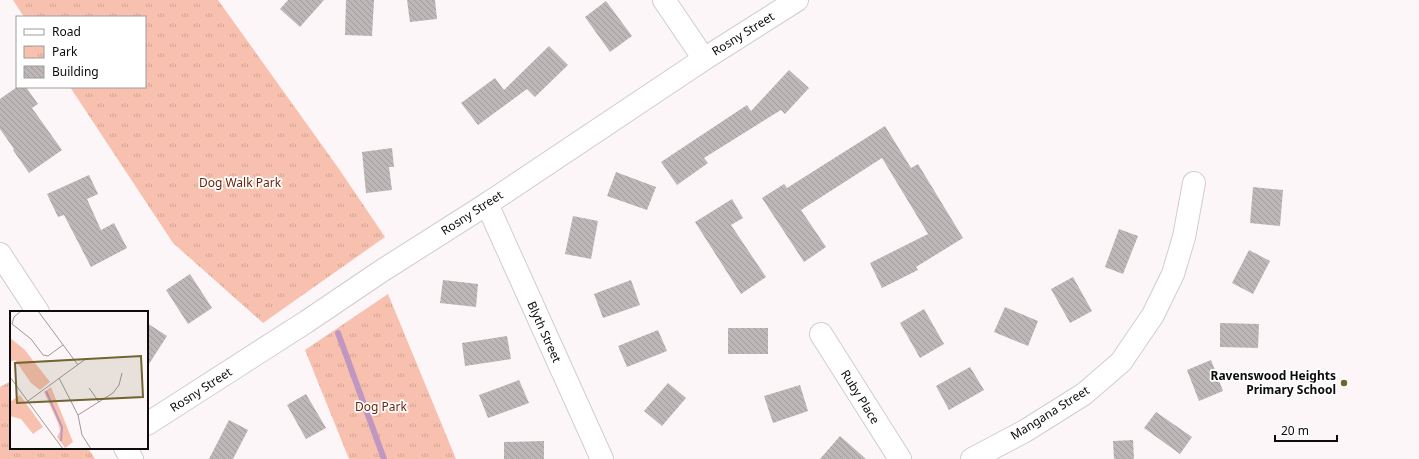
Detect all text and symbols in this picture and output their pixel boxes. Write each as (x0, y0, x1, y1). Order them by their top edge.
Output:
street label: Rosny Street (708, 7, 778, 60)
legend (16, 16, 146, 88)
text: Road (52, 23, 81, 40)
text: Park (52, 43, 78, 60)
text: Building (52, 63, 99, 80)
park label: Dog Walk Park (199, 174, 282, 191)
street label: Rosny Street (437, 186, 507, 239)
street label: Blyth Street (523, 298, 566, 366)
inset map (10, 311, 148, 449)
street label: Rosny Street (166, 363, 236, 416)
street label: Ruby Place (837, 366, 884, 427)
place label: Ravenswood Heights Primary School (1211, 367, 1336, 398)
marker: Ravenswood Heights Primary School (1339, 378, 1349, 388)
street label: Mangana Street (1007, 381, 1093, 444)
park label: Dog Park (355, 398, 408, 415)
scale bar (1275, 417, 1337, 443)
text: 20 m (1281, 422, 1309, 439)

